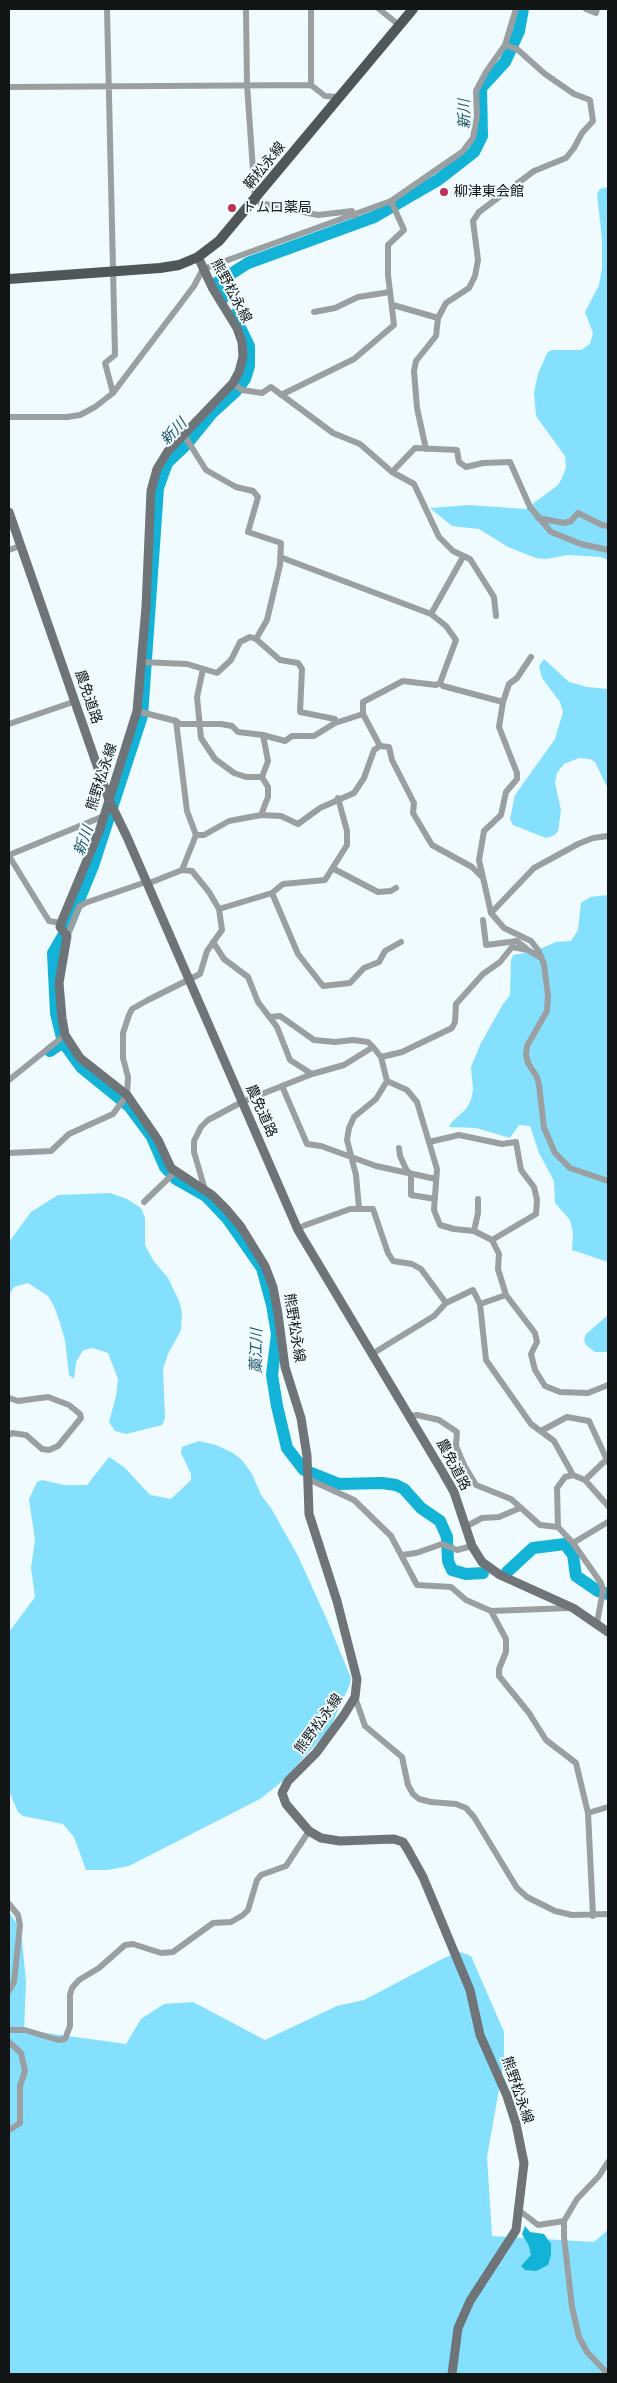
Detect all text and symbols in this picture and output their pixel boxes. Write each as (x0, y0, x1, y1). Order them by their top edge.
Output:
water label: 新川 (456, 99, 474, 129)
street label: 鞆松永線 (241, 139, 289, 193)
place label: 柳津東会館 (454, 184, 524, 200)
marker: 柳津東会館 (438, 186, 450, 198)
place label: トムロ薬局 (242, 200, 312, 216)
marker: トムロ薬局 (226, 202, 238, 214)
street label: 熊野松永線 (207, 256, 255, 326)
water label: 新川 (157, 415, 191, 449)
street label: 農免道路 (71, 668, 105, 726)
street label: 熊野松永線 (83, 741, 121, 813)
water label: 新川 (71, 824, 97, 858)
street label: 農免道路 (242, 1082, 280, 1140)
street label: 熊野松永線 (280, 1292, 308, 1364)
water label: 藁江川 (248, 1328, 266, 1374)
street label: 農免道路 (432, 1436, 474, 1494)
street label: 熊野松永線 (292, 1691, 346, 1757)
street label: 熊野松永線 (498, 2054, 536, 2126)

